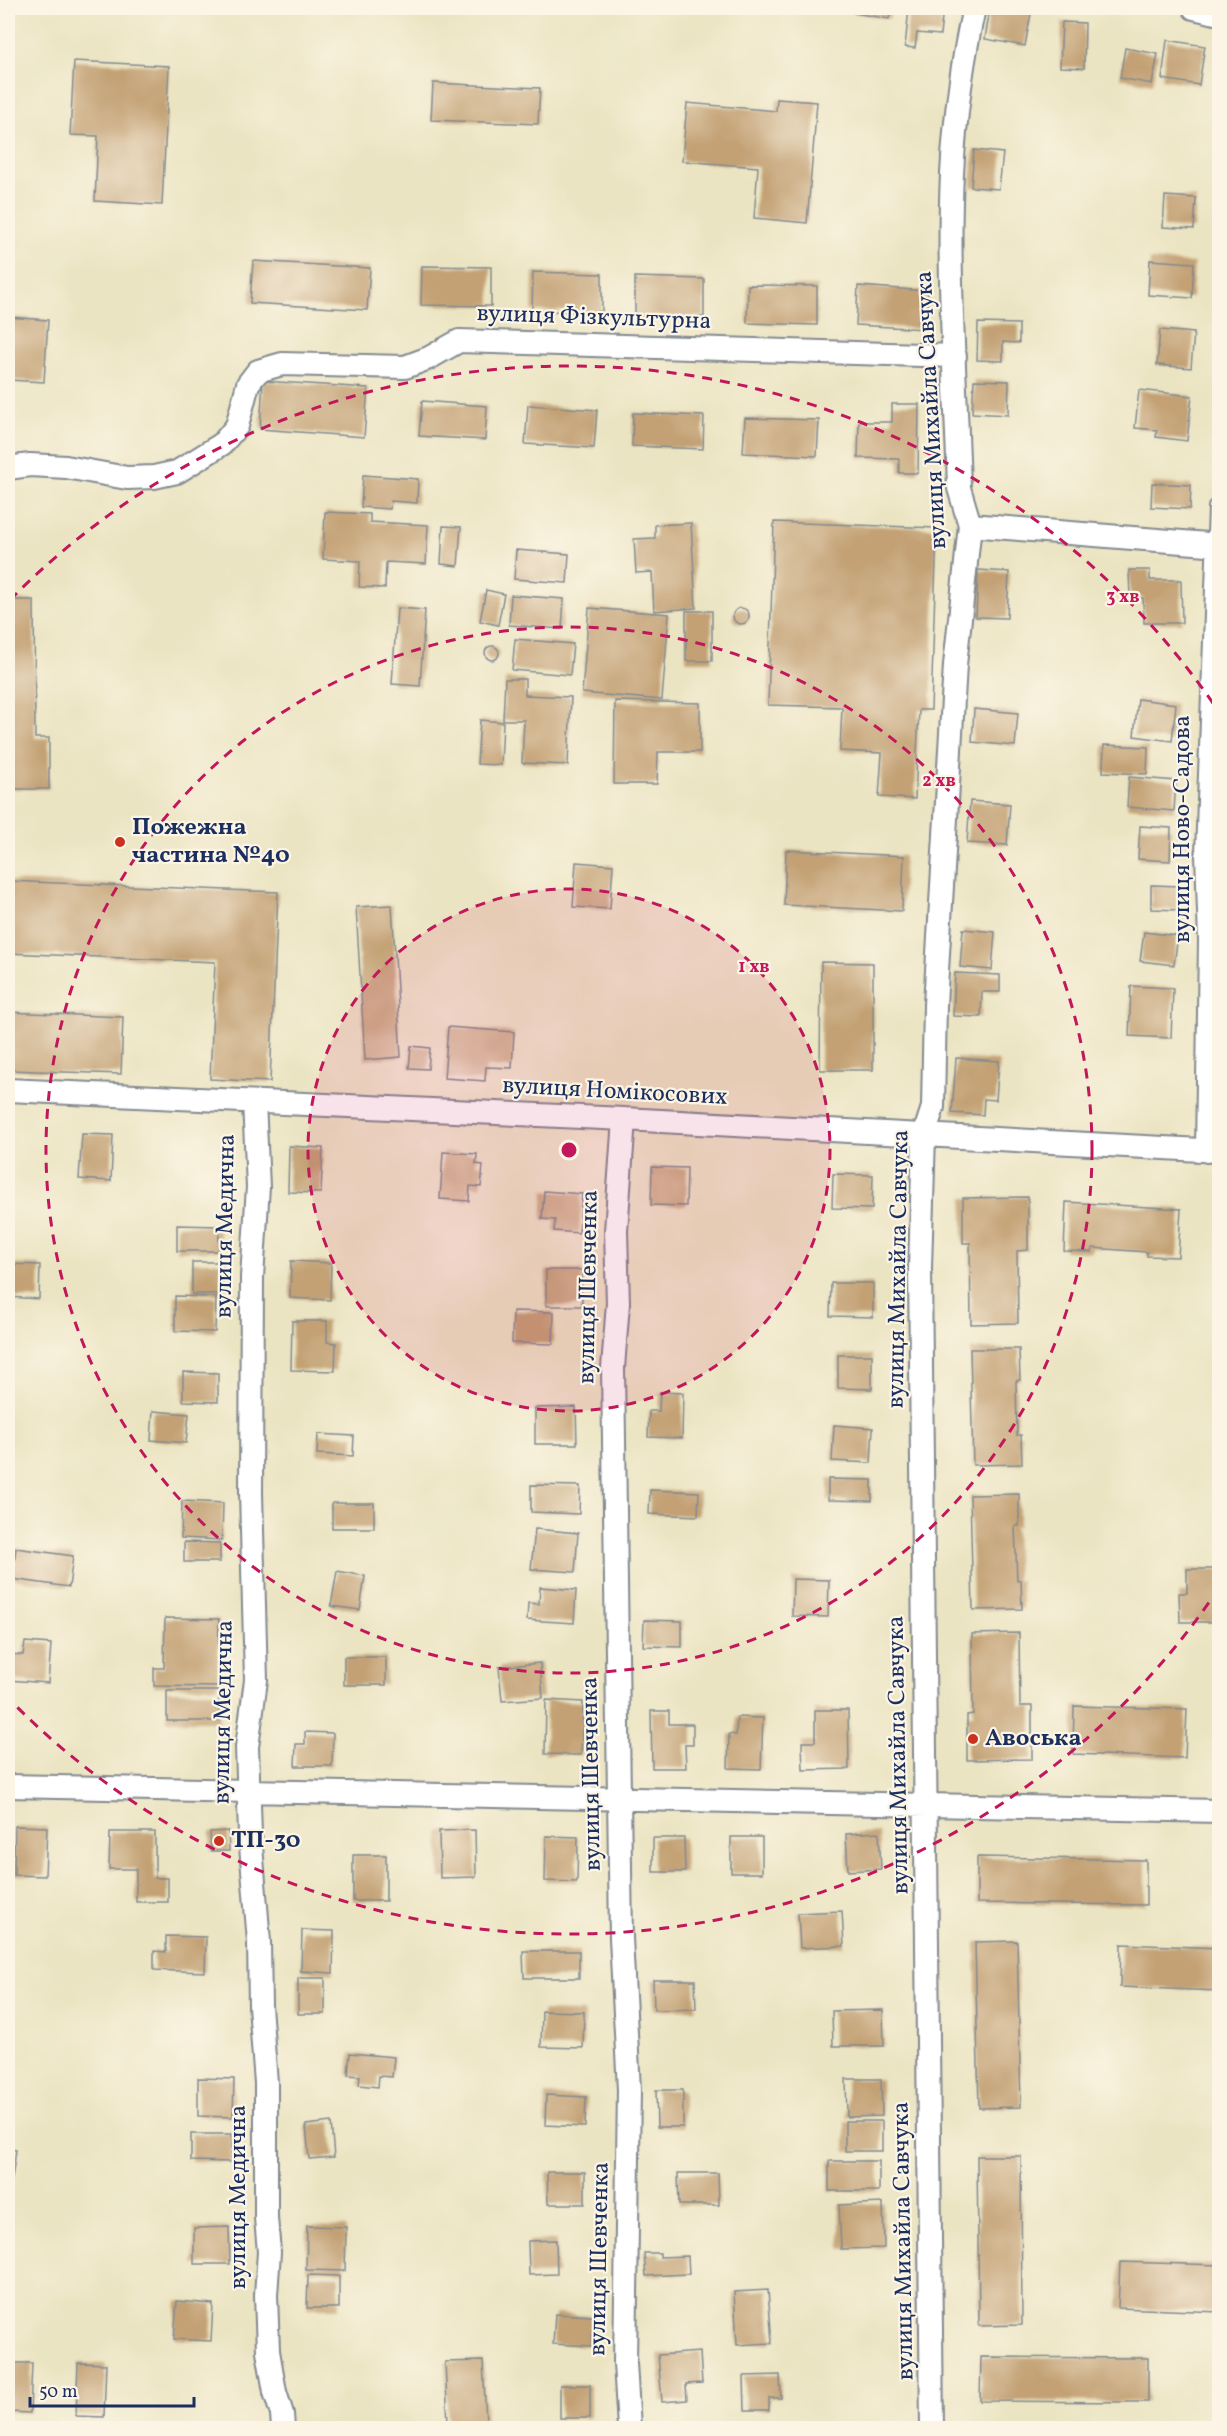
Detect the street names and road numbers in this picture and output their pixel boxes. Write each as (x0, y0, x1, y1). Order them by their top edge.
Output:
street label: вулиця Михайла Савчука (908, 270, 956, 550)
street label: вулиця Фізкультурна (476, 297, 712, 339)
street label: вулиця Ново-Садова (1166, 715, 1200, 943)
street label: вулиця Номікосових (502, 1069, 728, 1115)
street label: вулиця Михайла Савчука (880, 1129, 918, 1409)
street label: вулиця Медична (207, 1134, 245, 1318)
street label: вулиця Шевченка (570, 1190, 608, 1384)
street label: вулиця Михайла Савчука (880, 1615, 918, 1895)
street label: вулиця Медична (205, 1620, 243, 1804)
street label: вулиця Шевченка (573, 1677, 611, 1871)
street label: вулиця Михайла Савчука (885, 2101, 923, 2381)
street label: вулиця Медична (222, 2105, 256, 2289)
street label: вулиця Шевченка (581, 2162, 619, 2356)

